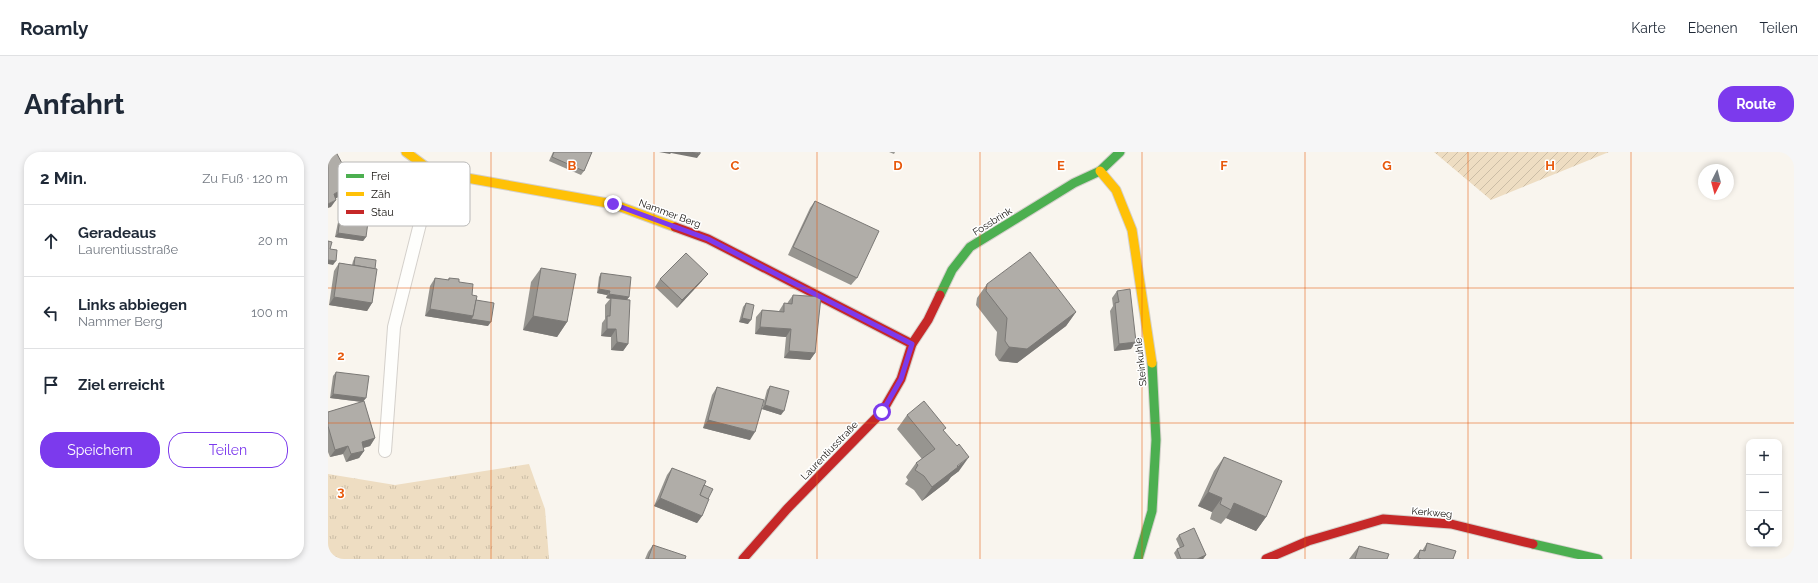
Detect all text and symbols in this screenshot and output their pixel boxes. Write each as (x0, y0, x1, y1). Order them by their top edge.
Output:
text: Roamly (20, 17, 88, 39)
text: Karte (1631, 20, 1666, 36)
text: Ebenen (1688, 20, 1738, 36)
text: Teilen (1760, 20, 1798, 36)
button: Route (1718, 86, 1794, 122)
text: Anfahrt (24, 88, 125, 121)
text: B (568, 158, 577, 173)
text: C (731, 158, 740, 173)
text: D (893, 158, 903, 173)
text: E (1057, 158, 1065, 173)
text: F (1220, 158, 1228, 173)
text: G (1382, 158, 1392, 173)
text: H (1545, 158, 1555, 173)
legend (338, 162, 470, 226)
north arrow (1698, 164, 1734, 200)
text: 2 Min. (40, 168, 87, 188)
text: Frei (371, 170, 390, 183)
text: Zu Fuß · 120 m (202, 171, 288, 186)
text: Zäh (371, 188, 390, 201)
route end (604, 195, 622, 213)
street label: Nammer Berg (637, 197, 702, 230)
street label: Fossbrink (971, 205, 1014, 238)
text: Stau (371, 206, 394, 219)
text: Geradeaus (78, 224, 156, 242)
icon: ahead (40, 230, 62, 252)
text: 20 m (258, 233, 288, 248)
text: Laurentiusstraße (78, 242, 178, 257)
text: Links abbiegen (78, 296, 187, 314)
icon: left (40, 302, 62, 324)
text: 100 m (251, 305, 288, 320)
text: Nammer Berg (78, 314, 163, 329)
street label: Steinkuhle (1132, 337, 1149, 387)
text: 2 (337, 348, 345, 363)
icon: arrive (40, 374, 62, 396)
text: Ziel erreicht (78, 376, 165, 394)
route start (873, 403, 891, 421)
street label: Laurentiusstraße (799, 419, 860, 482)
button: Speichern (40, 432, 160, 468)
button: Teilen (168, 432, 288, 468)
map controls (1746, 439, 1782, 547)
button: + (1746, 439, 1782, 475)
button: − (1746, 475, 1782, 511)
text: 3 (337, 484, 345, 499)
street label: Kerkweg (1411, 505, 1453, 520)
button: locate (1746, 511, 1782, 547)

